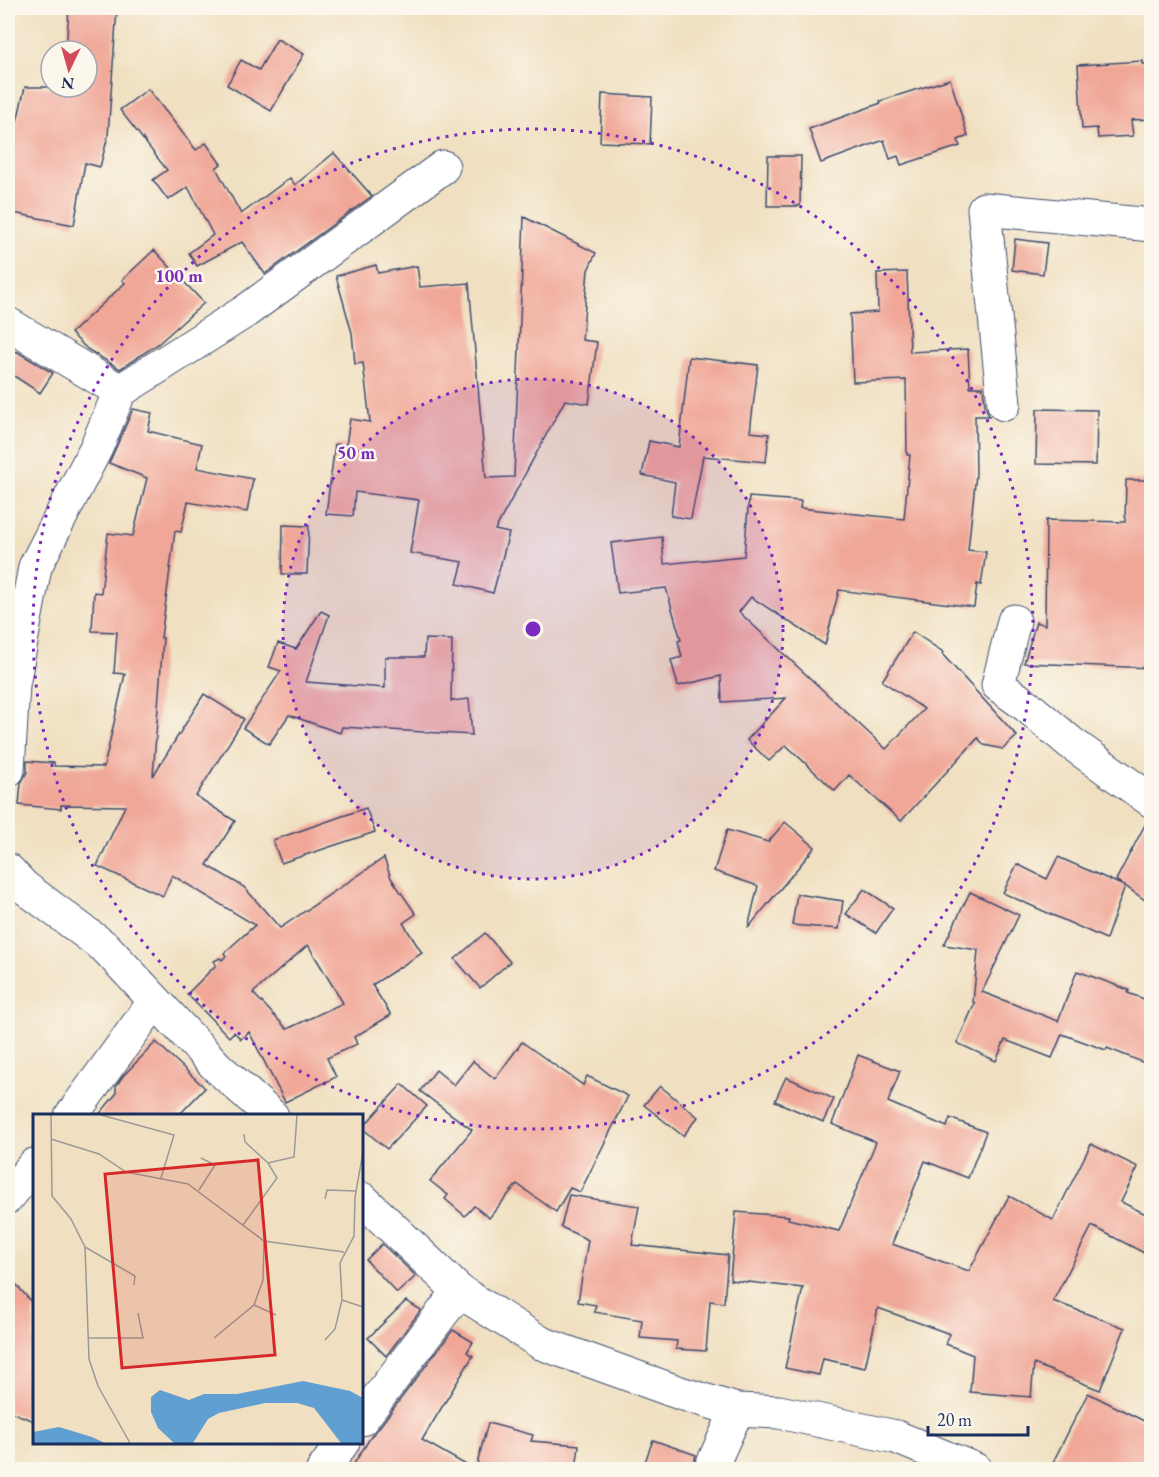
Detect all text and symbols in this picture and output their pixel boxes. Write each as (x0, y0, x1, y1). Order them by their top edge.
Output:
north arrow (39, 39, 99, 99)
text: N (60, 72, 75, 94)
text: 100 m (155, 264, 203, 287)
text: 50 m (337, 441, 375, 464)
centre of rings (523, 619, 543, 639)
inset map (33, 1114, 363, 1444)
scale bar (928, 1399, 1028, 1437)
text: 20 m (937, 1408, 972, 1431)

